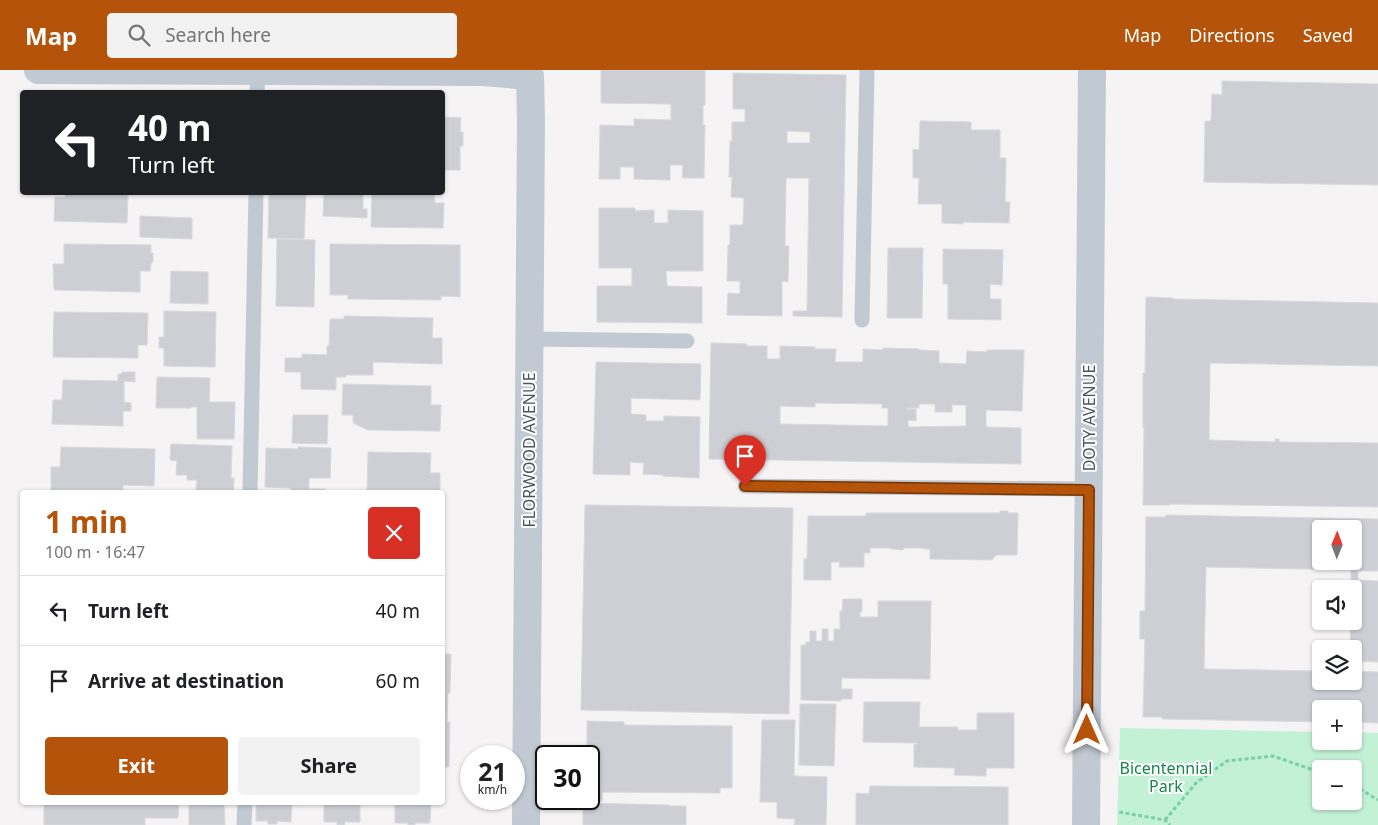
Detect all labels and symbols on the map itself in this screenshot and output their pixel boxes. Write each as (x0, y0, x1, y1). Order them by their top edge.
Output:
street label: DOTY AVENUE (1078, 365, 1100, 471)
street label: FLORWOOD AVENUE (518, 372, 540, 528)
pin (724, 435, 766, 486)
north arrow (1312, 520, 1362, 570)
position arrow (1060, 703, 1112, 755)
speed limit sign: 30 (535, 745, 600, 810)
park label: Bicentennial Park (1120, 757, 1212, 797)

